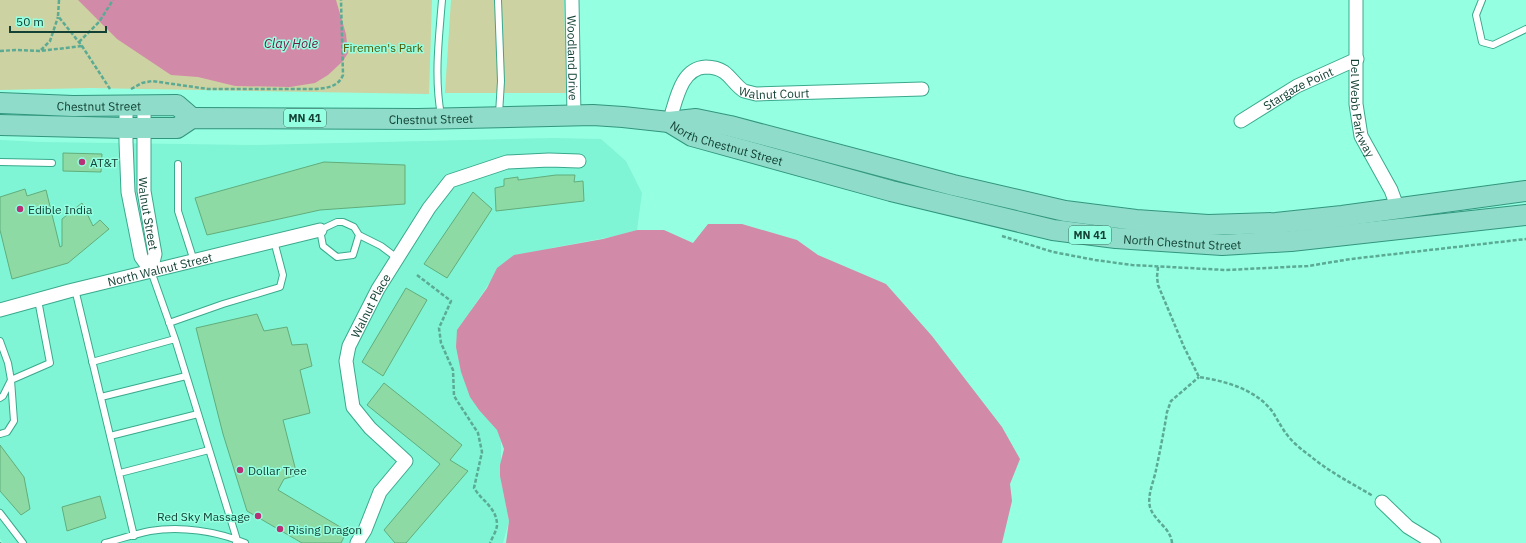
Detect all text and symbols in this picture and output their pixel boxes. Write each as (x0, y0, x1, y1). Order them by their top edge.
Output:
scale bar (10, 8, 106, 34)
text: 50 m (16, 14, 44, 29)
street label: Woodland Drive (565, 15, 581, 101)
water label: Clay Hole (264, 35, 318, 52)
park label: Firemen's Park (343, 40, 424, 55)
street label: Del Webb Parkway (1349, 59, 1379, 160)
street label: Stargaze Point (1260, 63, 1335, 113)
street label: Walnut Court (737, 83, 810, 102)
street label: Chestnut Street (56, 98, 141, 114)
road number: MN 41 (284, 109, 326, 127)
street label: Chestnut Street (389, 110, 473, 127)
street label: North Chestnut Street (668, 117, 785, 168)
place label: AT&T (90, 155, 118, 170)
marker: AT&T (77, 157, 87, 167)
street label: Walnut Street (137, 177, 162, 251)
place label: Edible India (28, 202, 93, 217)
marker: Edible India (15, 204, 25, 214)
road number: MN 41 (1069, 226, 1111, 244)
street label: North Chestnut Street (1123, 231, 1242, 253)
street label: North Walnut Street (106, 249, 214, 289)
street label: Walnut Place (347, 270, 394, 340)
place label: Dollar Tree (248, 463, 307, 478)
marker: Dollar Tree (235, 465, 245, 475)
place label: Red Sky Massage (157, 509, 250, 524)
marker: Red Sky Massage (253, 511, 263, 521)
place label: Rising Dragon (288, 522, 362, 537)
marker: Rising Dragon (275, 524, 285, 534)

